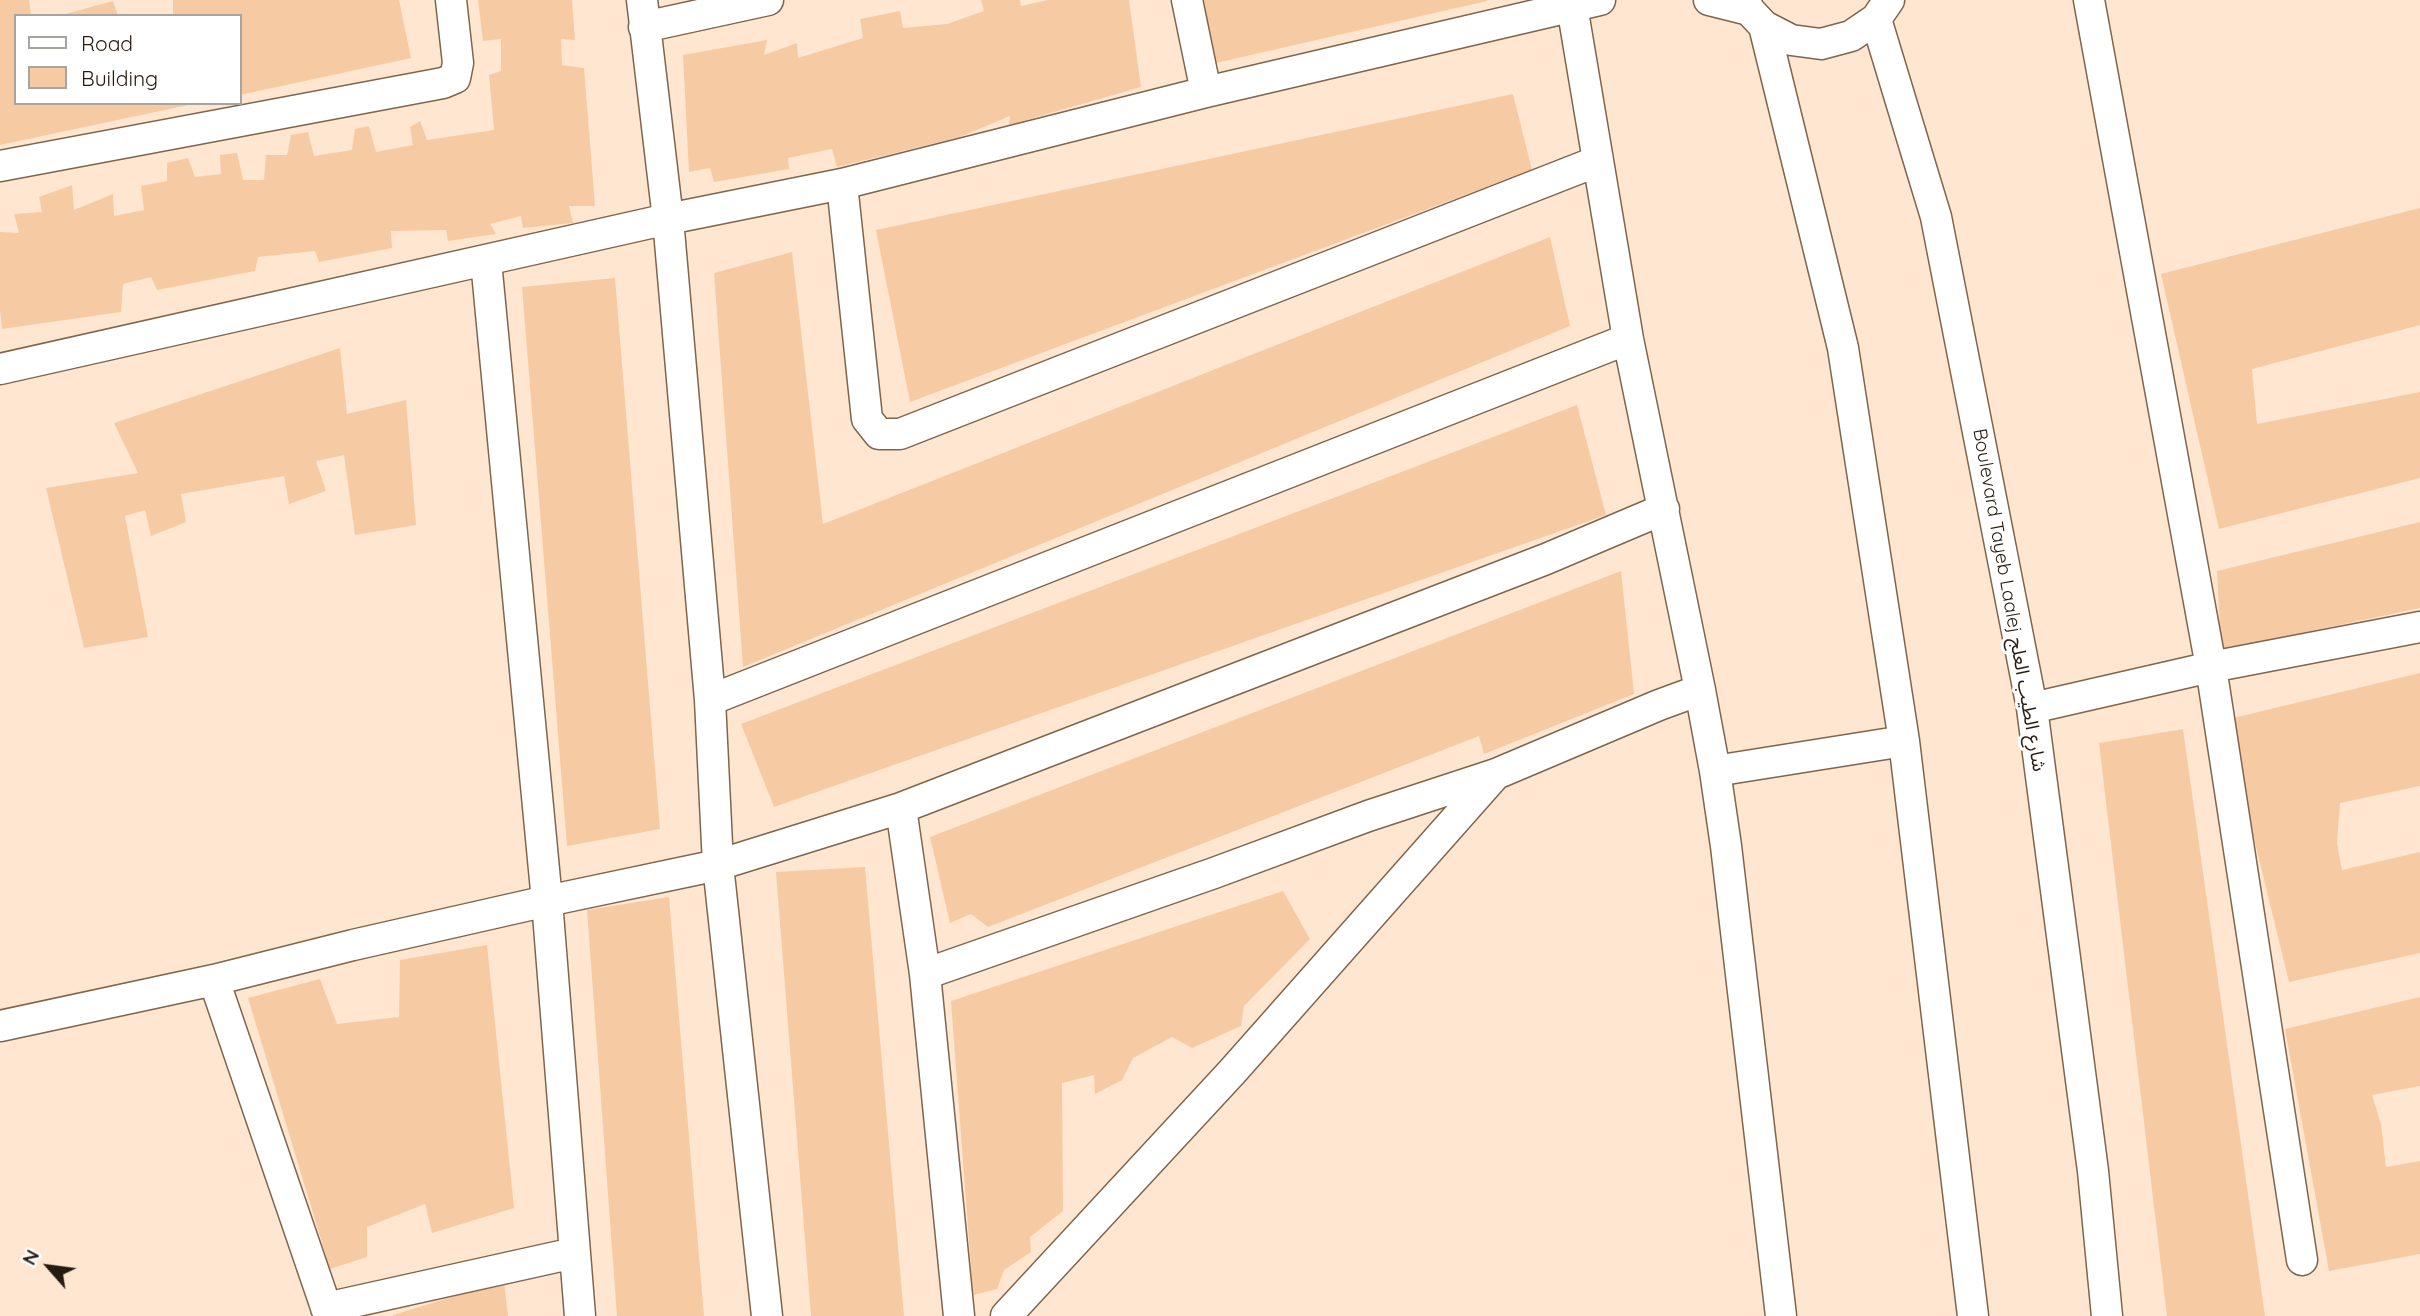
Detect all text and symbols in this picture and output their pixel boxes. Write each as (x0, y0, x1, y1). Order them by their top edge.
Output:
legend (14, 14, 242, 105)
text: Road (81, 30, 133, 56)
text: Building (81, 65, 158, 91)
street label: Boulevard Tayeb Laalej شارع الطيب العلج (1968, 427, 2050, 773)
north arrow (14, 1232, 84, 1302)
text: N (17, 1245, 44, 1269)

